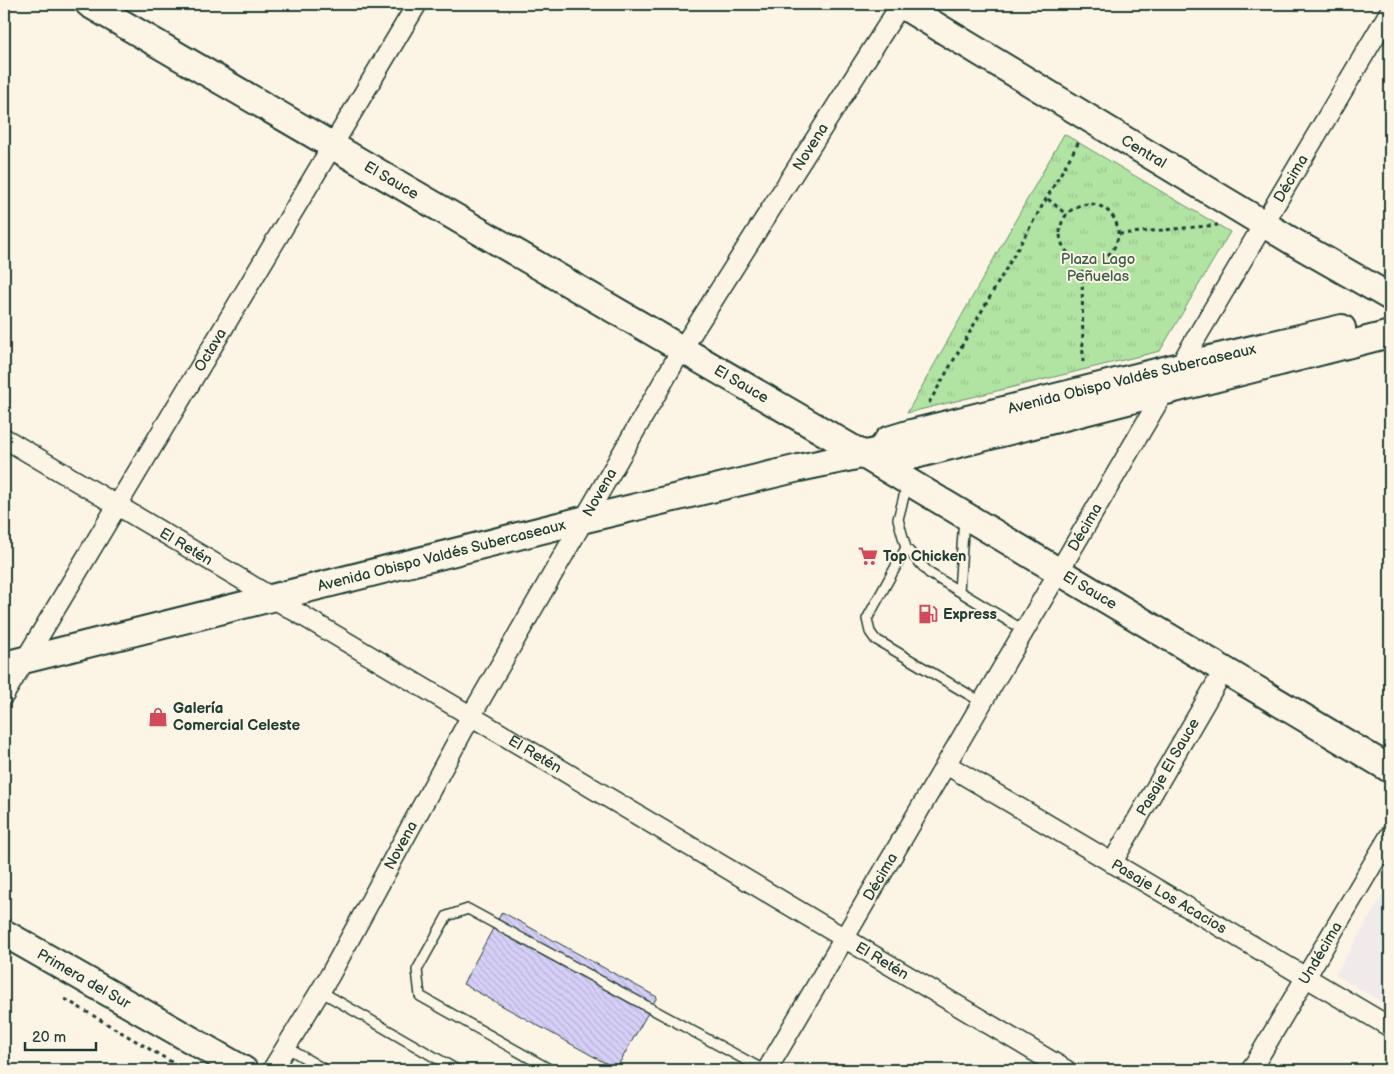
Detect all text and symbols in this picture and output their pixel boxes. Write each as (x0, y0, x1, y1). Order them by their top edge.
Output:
street label: Novena (789, 120, 833, 174)
street label: Central (1117, 131, 1170, 173)
street label: Décima (1270, 151, 1313, 206)
street label: El Sauce (361, 157, 422, 204)
park label: Plaza Lago Peñuelas (1061, 250, 1135, 286)
street label: Octava (190, 325, 231, 375)
street label: Avenida Obispo Valdés Subercaseaux (1006, 340, 1258, 419)
street label: El Sauce (711, 361, 772, 408)
street label: Novena (579, 465, 621, 520)
street label: Décima (1064, 500, 1107, 555)
street label: Avenida Obispo Valdés Subercaseaux (316, 516, 568, 596)
street label: El Retén (156, 524, 216, 570)
supermarket icon: Top Chicken (857, 545, 879, 567)
place label: Top Chicken (883, 547, 966, 566)
street label: El Sauce (1059, 567, 1120, 614)
fuel station icon: Express (917, 603, 939, 625)
place label: Express (943, 605, 997, 624)
place label: Galería Comercial Celeste (173, 699, 300, 735)
shop icon: Galería Comercial Celeste (147, 706, 169, 728)
street label: Pasaje El Sauce (1132, 715, 1204, 819)
street label: El Retén (505, 731, 565, 778)
street label: Novena (380, 818, 422, 873)
street label: Décima (859, 850, 902, 904)
street label: Pasaje Los Acacios (1108, 855, 1230, 939)
street label: Undécima (1295, 918, 1347, 988)
street label: El Retén (852, 938, 912, 984)
street label: Primera del Sur (33, 945, 134, 1014)
scale bar (25, 1019, 96, 1051)
text: 20 m (32, 1028, 66, 1047)

